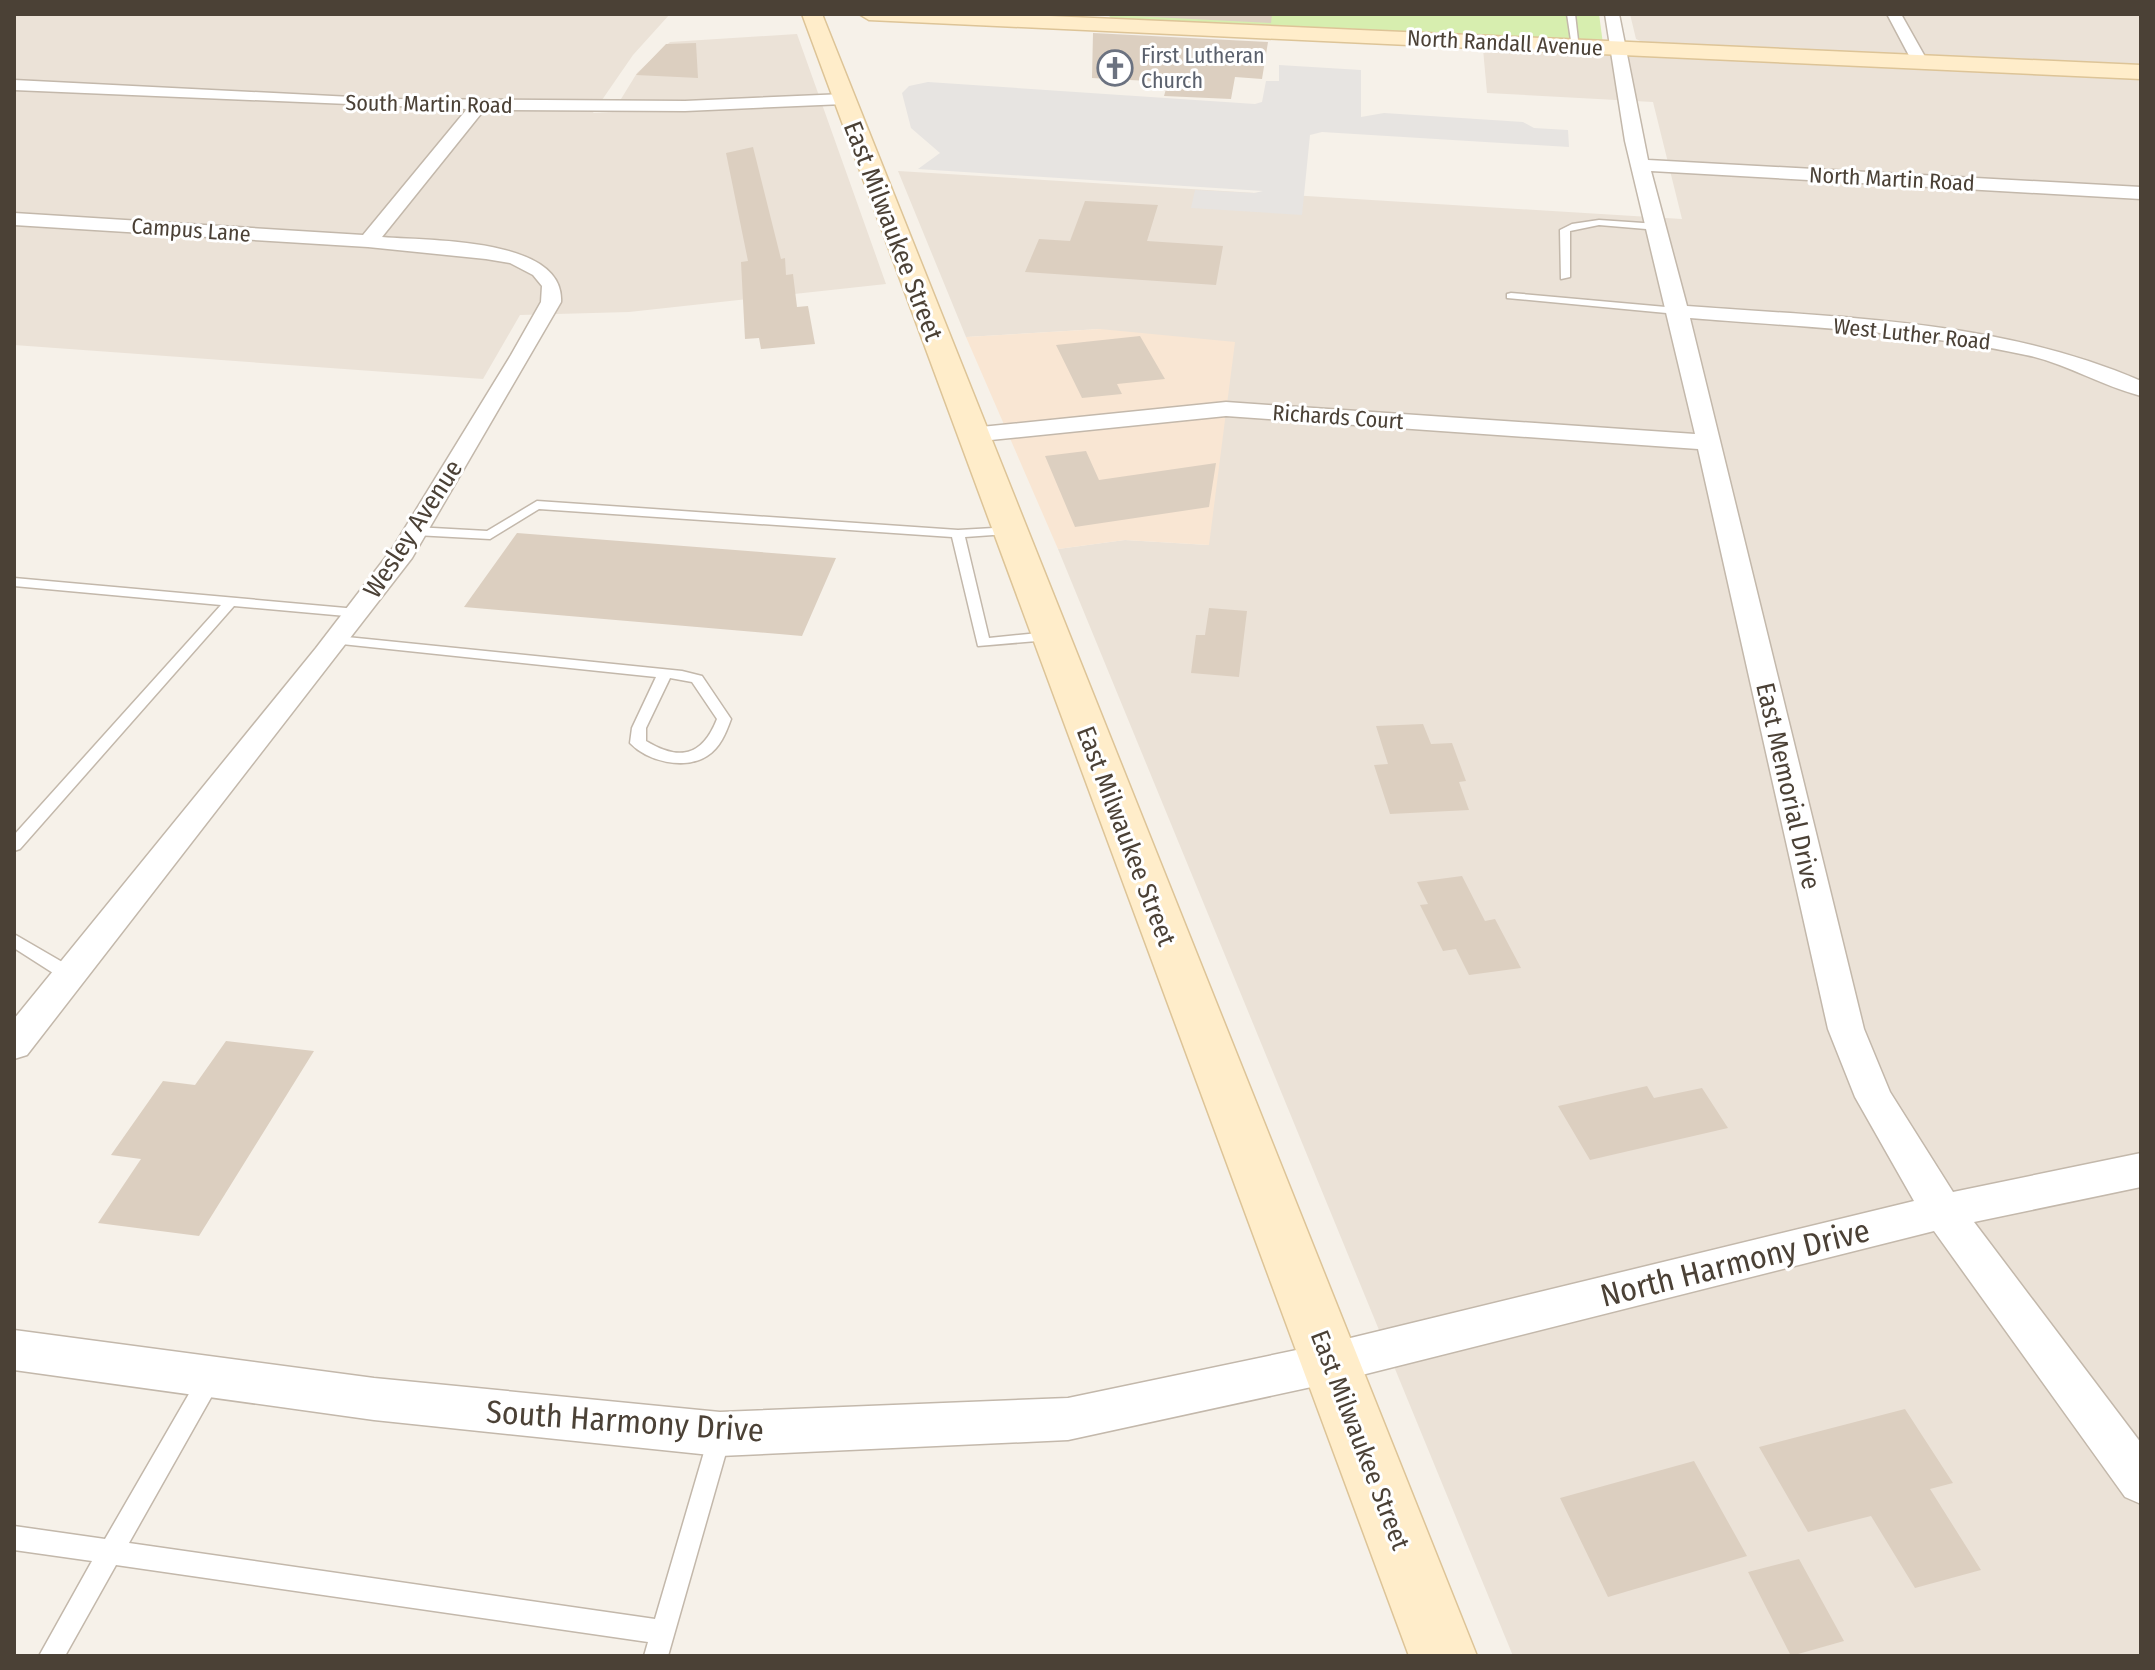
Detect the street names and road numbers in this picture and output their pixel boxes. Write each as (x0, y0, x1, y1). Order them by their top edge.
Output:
street label: North Randall Avenue (1406, 24, 1604, 62)
street label: South Martin Road (345, 89, 513, 119)
street label: East Milwaukee Street (837, 117, 949, 346)
street label: North Martin Road (1809, 161, 1975, 197)
street label: Campus Lane (131, 212, 251, 248)
street label: West Luther Road (1832, 312, 1992, 356)
street label: Richards Court (1271, 399, 1405, 435)
street label: Wesley Avenue (357, 454, 469, 604)
street label: East Memorial Drive (1749, 680, 1827, 892)
street label: East Milwaukee Street (1070, 722, 1182, 951)
street label: North Harmony Drive (1596, 1211, 1874, 1315)
street label: East Milwaukee Street (1304, 1326, 1416, 1555)
street label: South Harmony Drive (485, 1392, 765, 1450)

